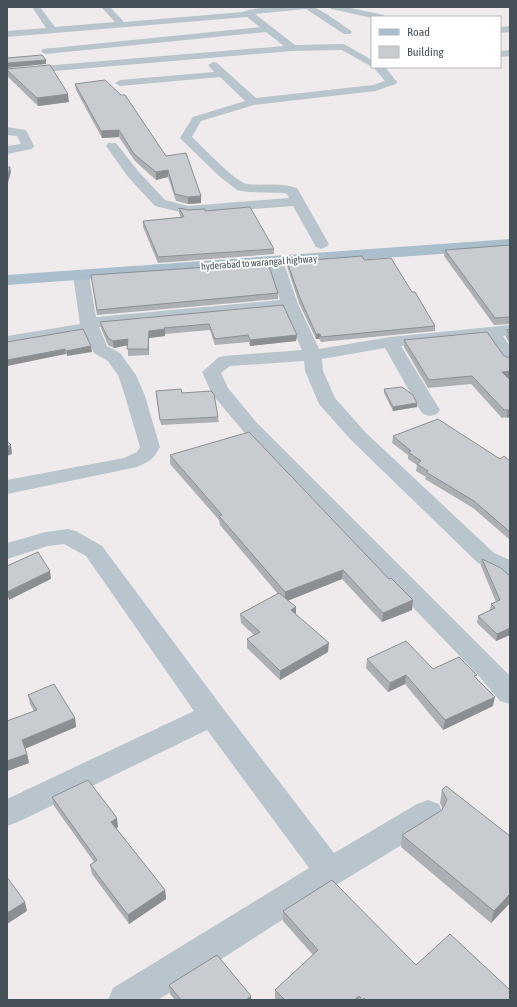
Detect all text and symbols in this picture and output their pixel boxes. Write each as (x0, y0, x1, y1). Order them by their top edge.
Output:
legend (371, 16, 501, 68)
text: Road (407, 25, 430, 39)
text: Building (407, 45, 445, 59)
street label: hyderabad to warangal highway (201, 253, 317, 272)

